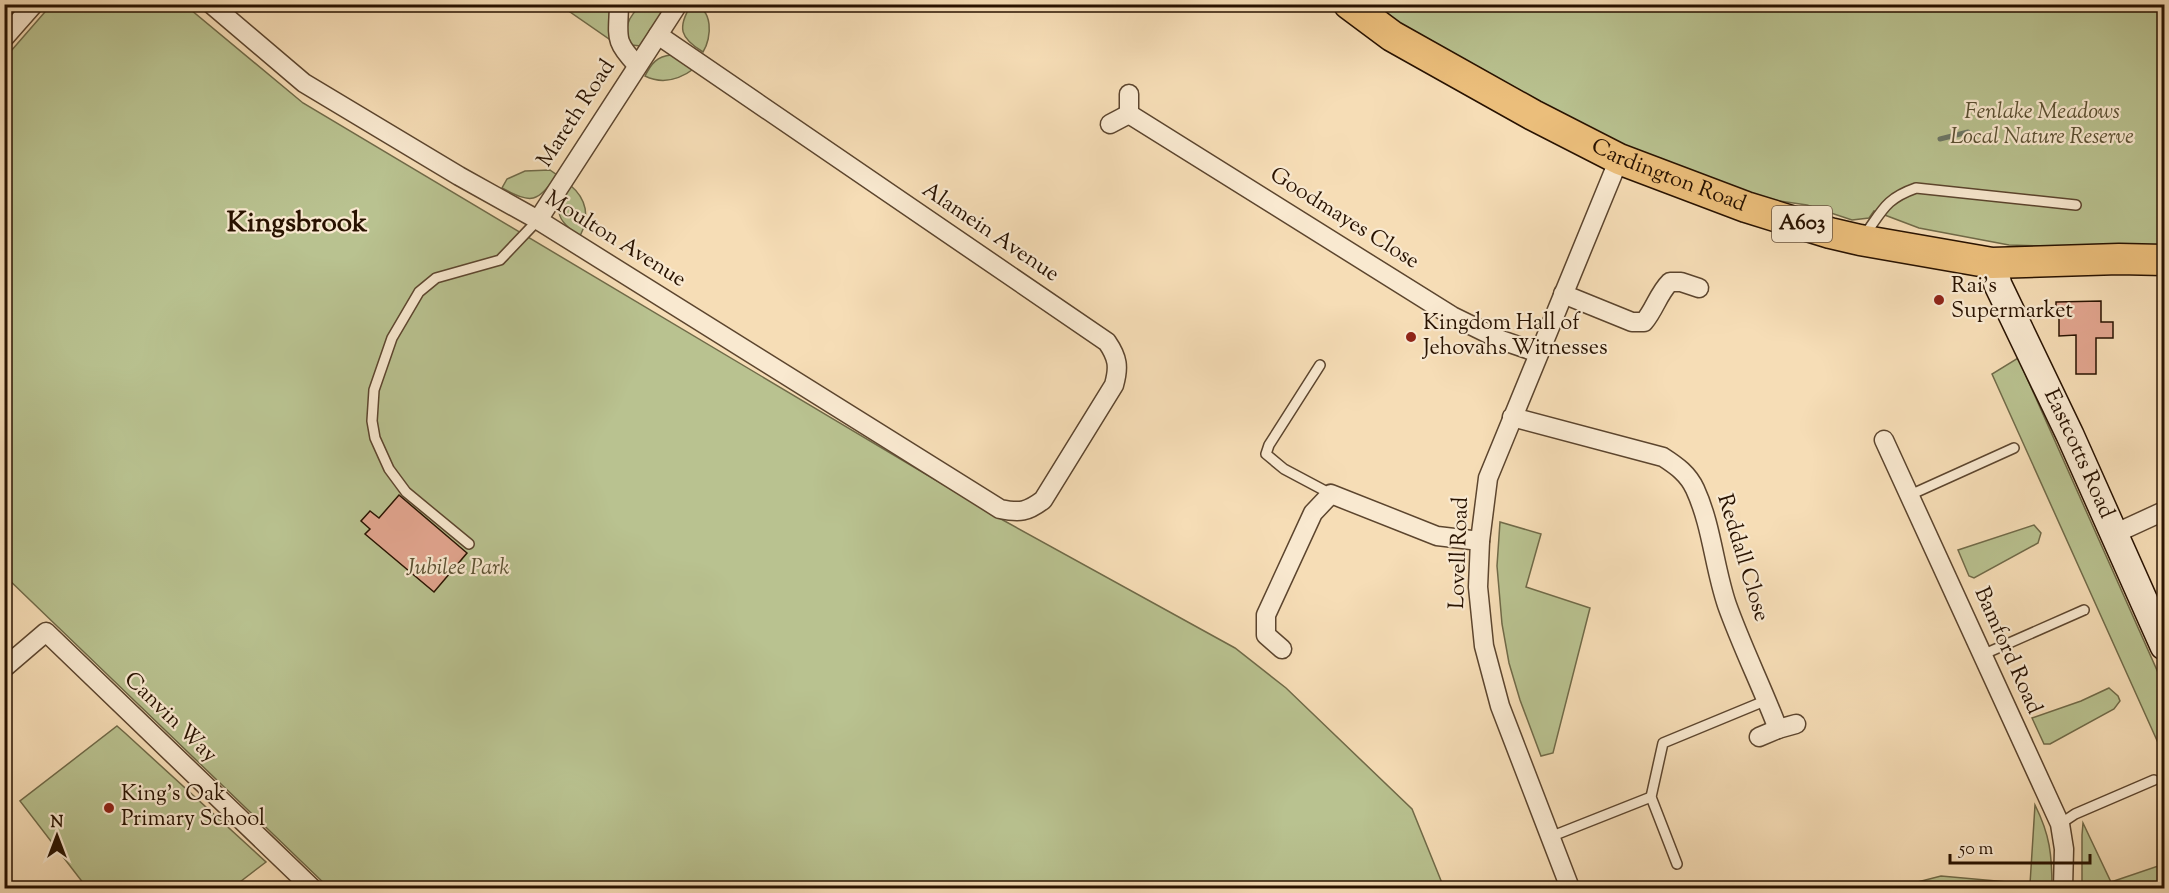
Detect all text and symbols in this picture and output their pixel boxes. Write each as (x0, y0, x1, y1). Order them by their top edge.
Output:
street label: Mareth Road (530, 54, 624, 174)
park label: Fenlake Meadows Local Nature Reserve (1950, 97, 2134, 154)
street label: Cardington Road (1585, 131, 1750, 222)
street label: Goodmayes Close (1263, 160, 1425, 278)
street label: Alamein Avenue (915, 175, 1065, 291)
street label: Moulton Avenue (538, 184, 692, 296)
district label: Kingsbrook (227, 204, 368, 244)
road number: A603 (1772, 206, 1832, 242)
place label: Rai's Supermarket (1951, 271, 2073, 328)
marker: Rai's Supermarket (1932, 293, 1946, 307)
place label: Kingdom Hall of Jehovahs Witnesses (1422, 308, 1608, 365)
marker: Kingdom Hall of Jehovahs Witnesses (1404, 330, 1418, 344)
street label: Eastcotts Road (2034, 384, 2121, 524)
street label: Reddall Close (1707, 490, 1777, 626)
street label: Lovell Road (1442, 496, 1478, 610)
park label: Jubilee Park (406, 553, 509, 585)
street label: Bamford Road (1965, 582, 2049, 720)
street label: Canvin Way (116, 665, 224, 771)
place label: King's Oak Primary School (121, 779, 265, 836)
marker: King's Oak Primary School (102, 801, 116, 815)
north arrow (27, 806, 87, 866)
text: N (51, 812, 64, 835)
scale bar (1950, 827, 2090, 865)
text: 50 m (1958, 837, 1994, 863)

